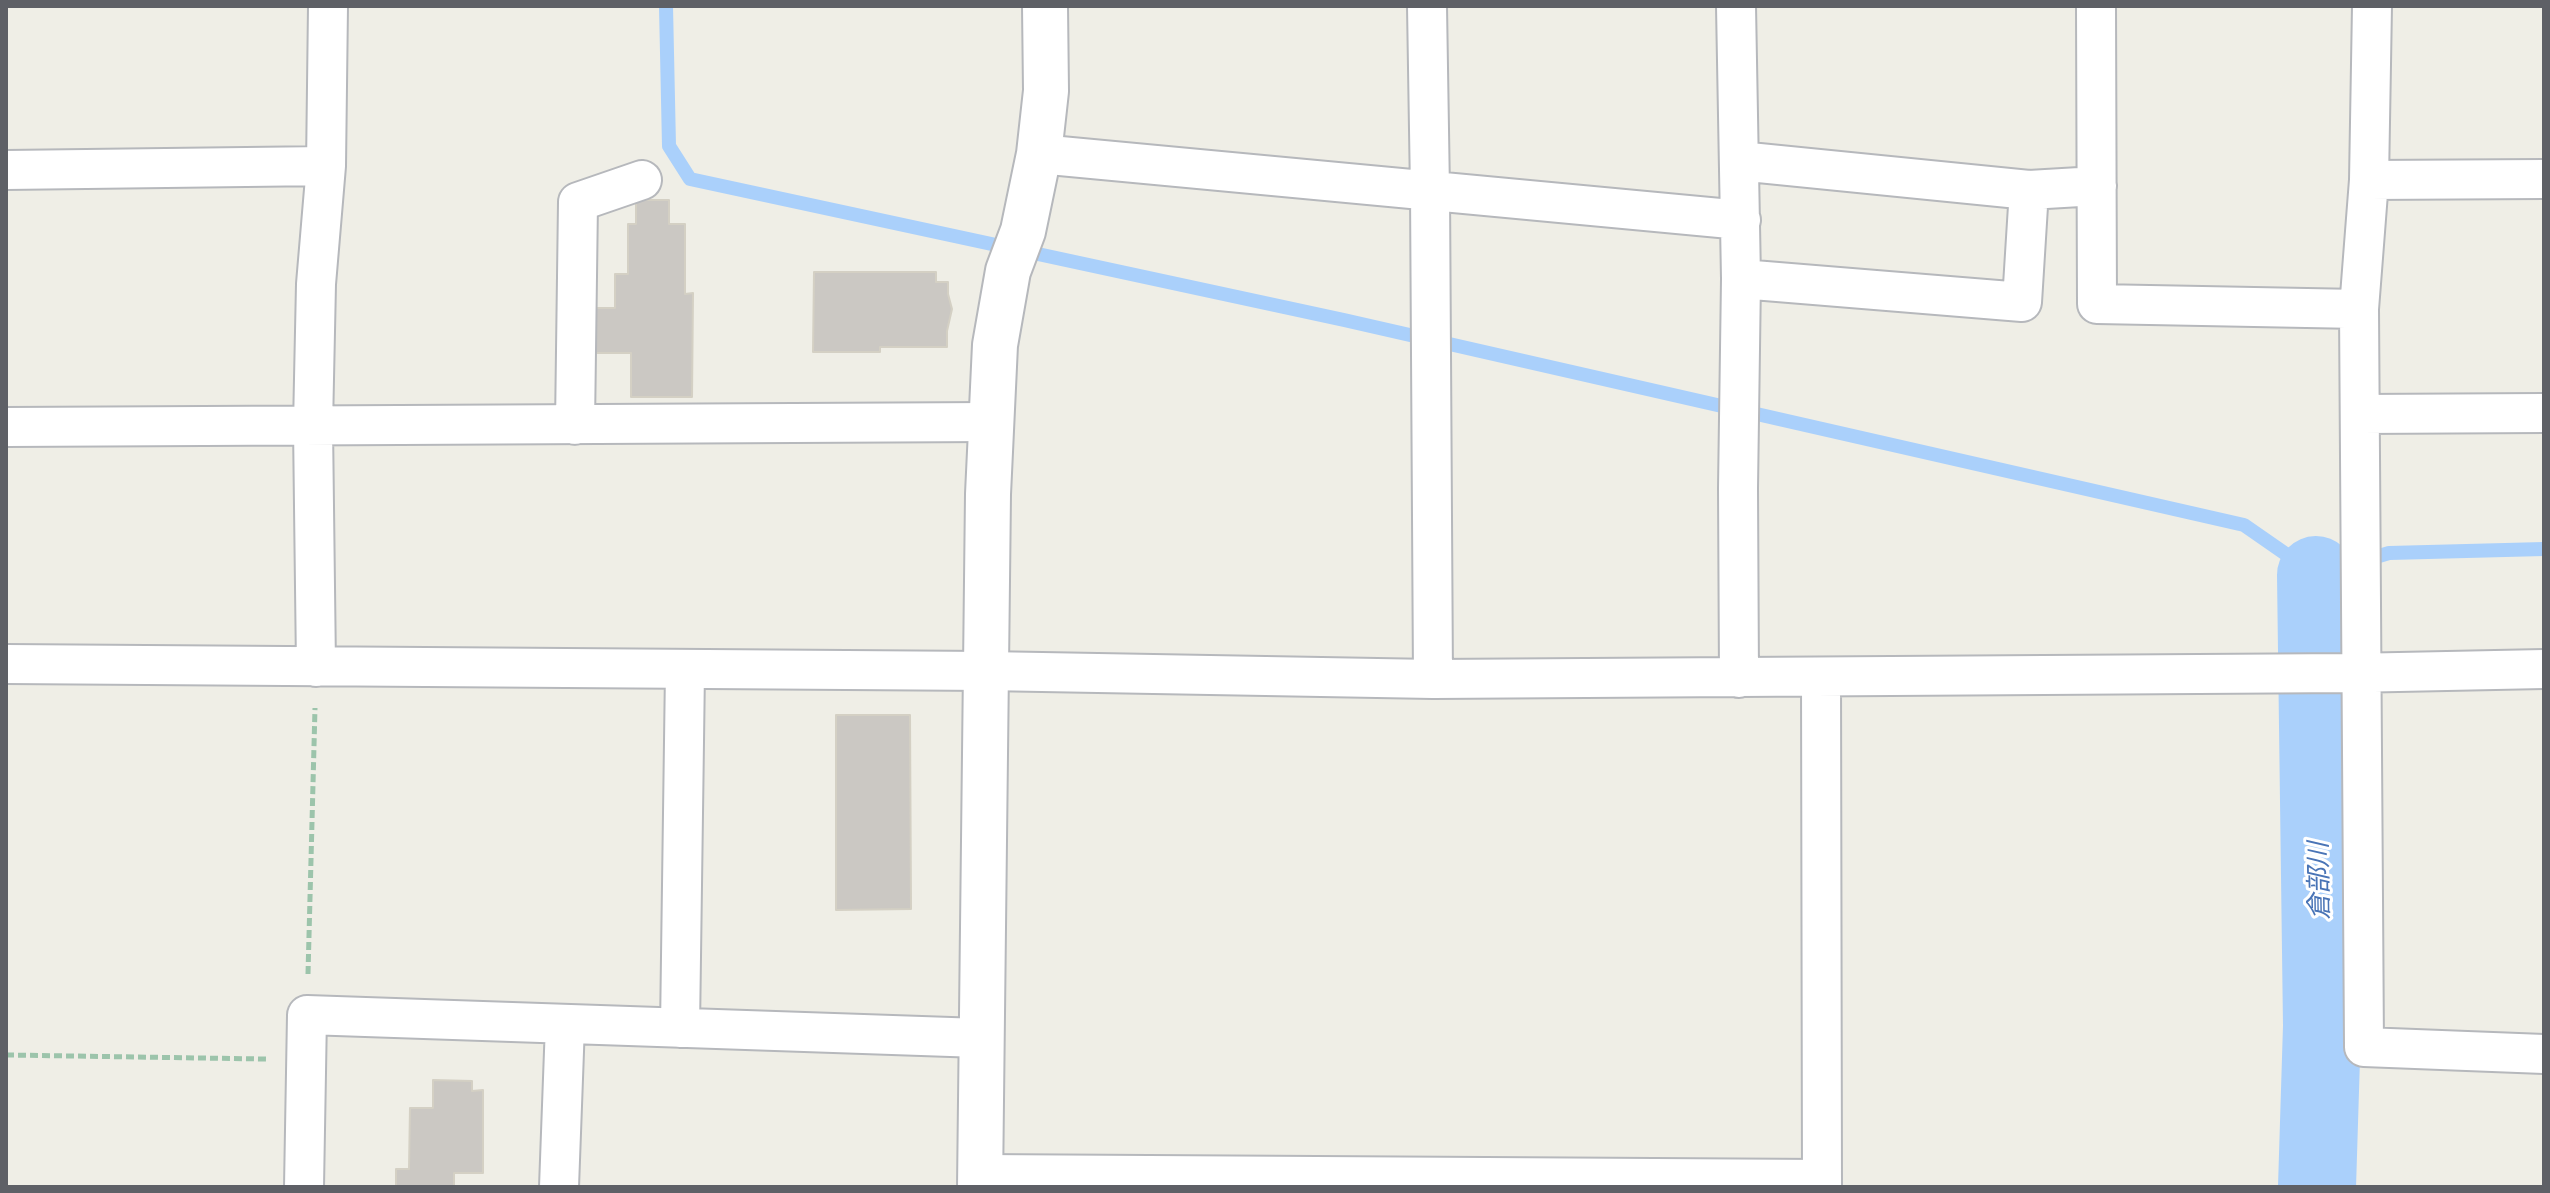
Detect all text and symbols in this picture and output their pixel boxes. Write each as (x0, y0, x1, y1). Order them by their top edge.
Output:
water label: 倉部川 (2304, 842, 2336, 920)

